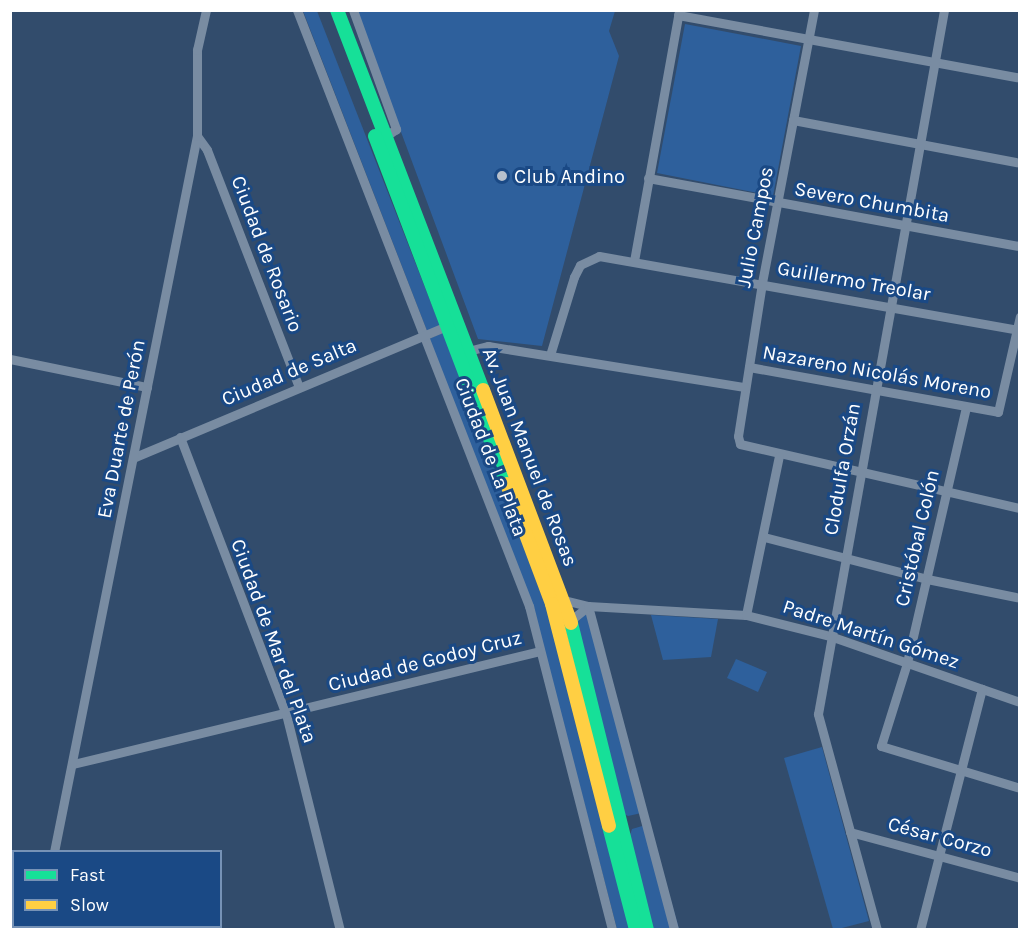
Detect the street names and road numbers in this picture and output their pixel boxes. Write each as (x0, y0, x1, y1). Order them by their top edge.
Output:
street label: Julio Campos (732, 165, 778, 289)
street label: Ciudad de Rosario (226, 172, 308, 336)
street label: Severo Chumbita (793, 177, 951, 227)
street label: Guillermo Treolar (776, 256, 932, 306)
street label: Ciudad de Salta (218, 333, 360, 411)
street label: Eva Duarte de Perón (92, 338, 150, 520)
street label: Nazareno Nicolás Moreno (761, 340, 993, 404)
street label: Av. Juan Manuel de Rosas (477, 344, 583, 570)
street label: Ciudad de La Plata (450, 374, 532, 540)
street label: Clodulfa Orzán (819, 401, 865, 537)
street label: Cristóbal Colón (890, 467, 944, 609)
street label: Ciudad de Mar del Plata (226, 536, 322, 746)
street label: Padre Martín Gómez (780, 594, 962, 674)
street label: Ciudad de Godoy Cruz (326, 625, 524, 697)
street label: César Corzo (885, 812, 995, 862)

